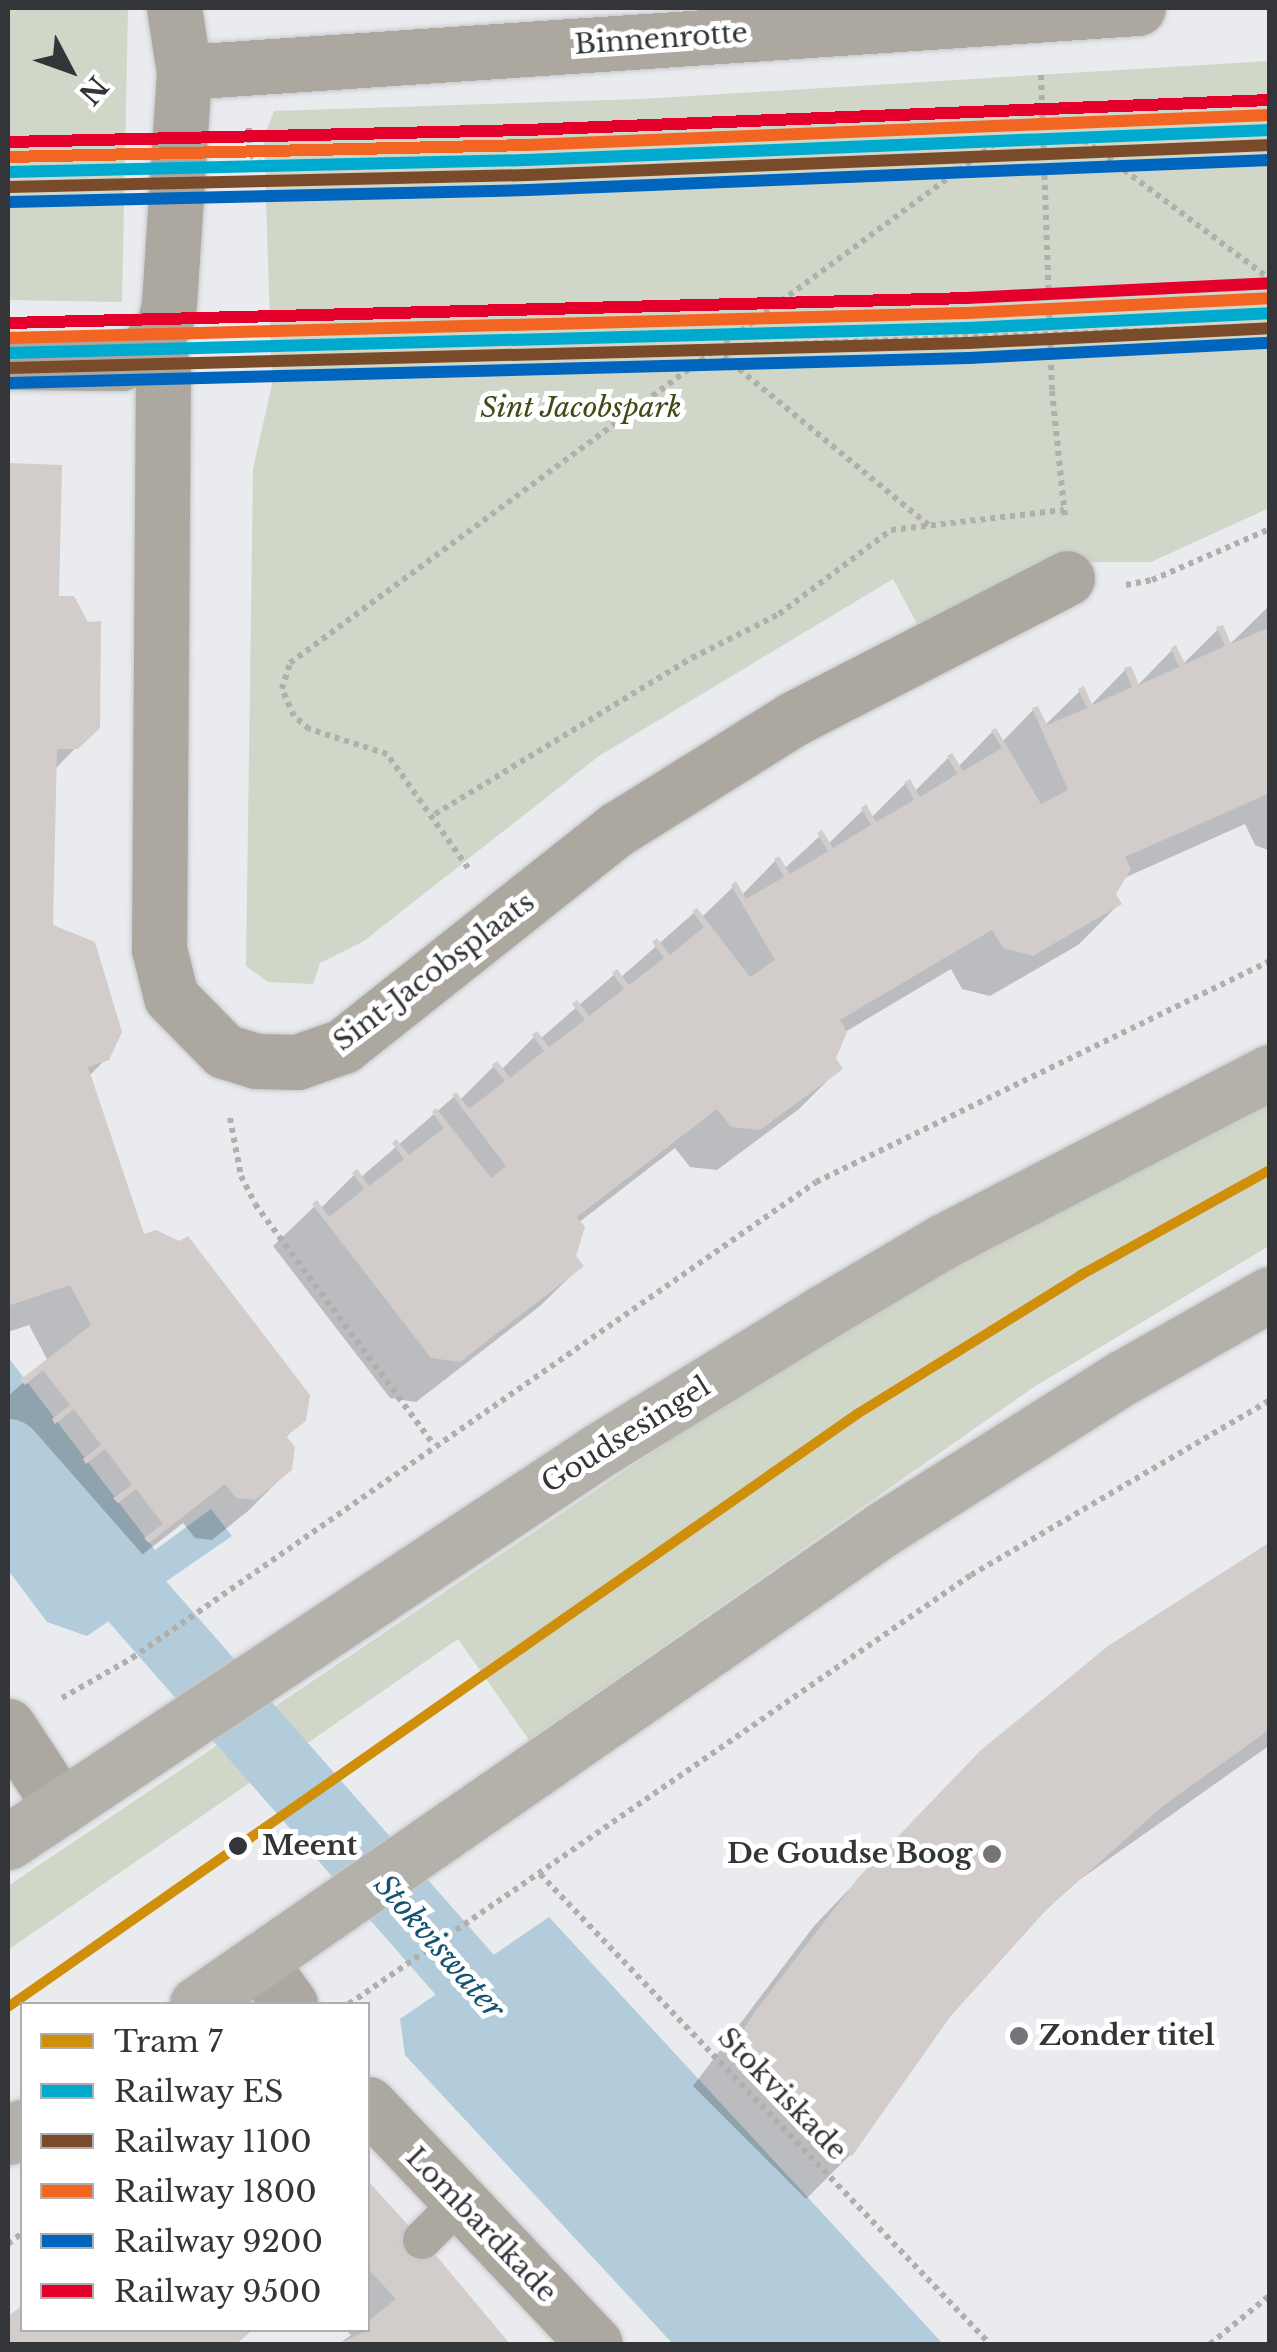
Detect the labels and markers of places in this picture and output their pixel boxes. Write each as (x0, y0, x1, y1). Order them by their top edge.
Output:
place label: Meent (262, 1829, 357, 1863)
marker: Meent (223, 1831, 253, 1861)
place label: De Goudse Boog (727, 1837, 972, 1871)
marker: De Goudse Boog (981, 1843, 1003, 1865)
place label: Zonder titel (1039, 2019, 1215, 2053)
marker: Zonder titel (1008, 2025, 1030, 2047)

